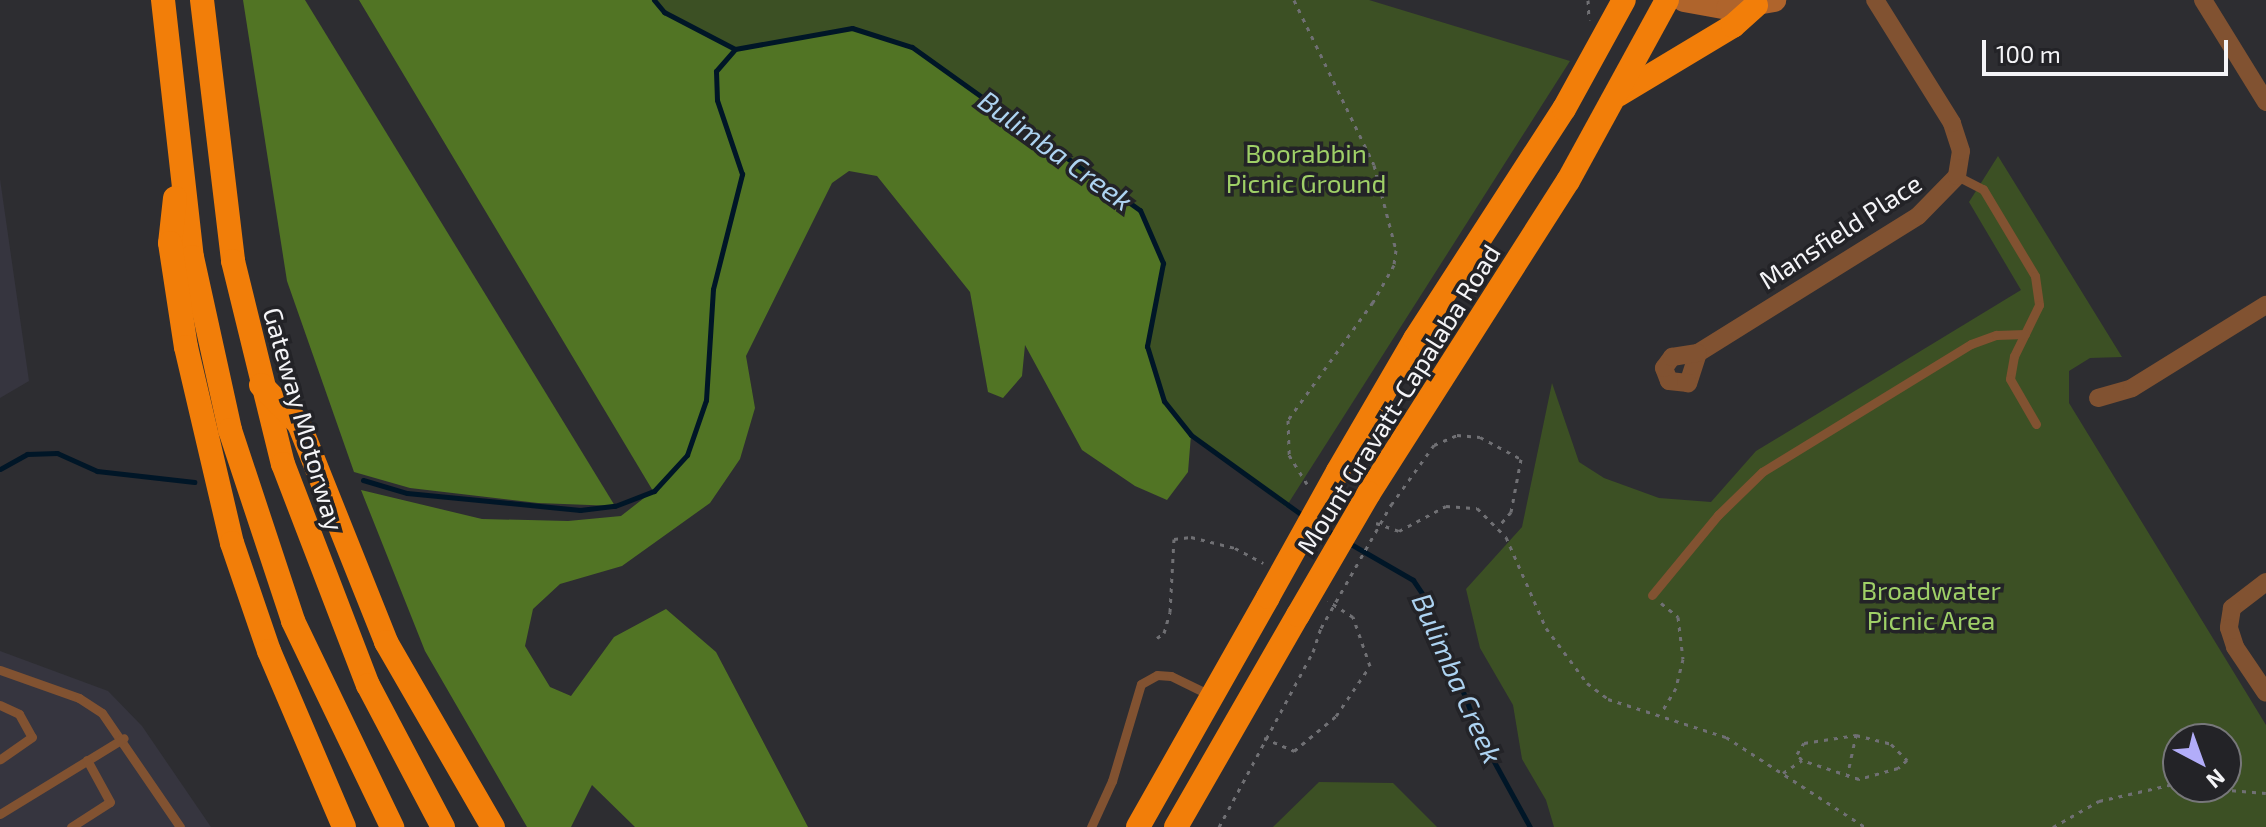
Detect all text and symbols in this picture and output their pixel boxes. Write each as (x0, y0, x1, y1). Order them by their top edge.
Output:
scale bar (1986, 24, 2232, 74)
text: 100 m (1996, 39, 2061, 68)
water label: Bulimba Creek (972, 83, 1140, 217)
park label: Boorabbin Picnic Ground (1226, 137, 1386, 198)
street label: Mansfield Place (1753, 167, 1927, 295)
street label: Mount Gravatt-Capalaba Road (1290, 239, 1506, 559)
street label: Gateway Motorway (257, 303, 351, 535)
park label: Broadwater Picnic Area (1861, 574, 2001, 636)
water label: Bulimba Creek (1406, 588, 1510, 768)
north arrow (2162, 723, 2242, 803)
text: N (2202, 765, 2231, 795)

